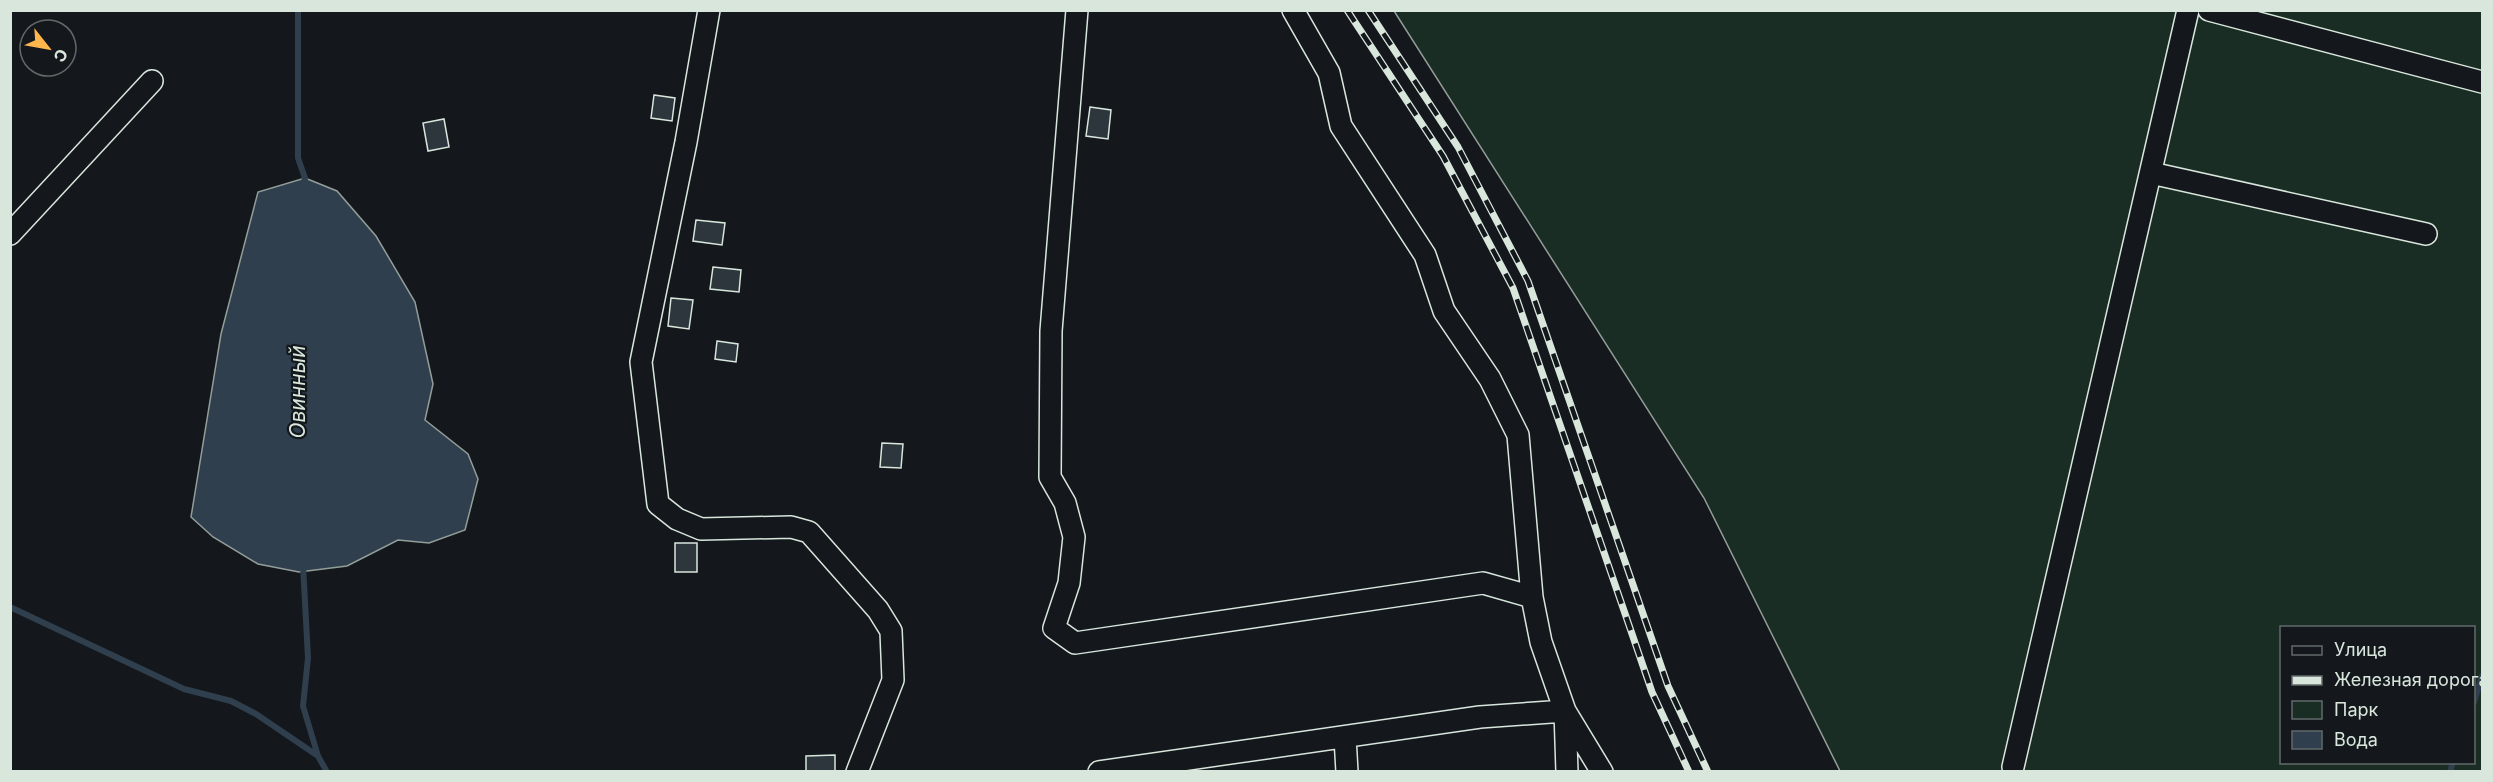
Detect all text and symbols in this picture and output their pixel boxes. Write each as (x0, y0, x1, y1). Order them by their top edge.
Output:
north arrow (18, 18, 78, 78)
text: С (49, 45, 72, 66)
water label: Овинный (285, 345, 310, 439)
legend (2280, 626, 2475, 764)
text: Улица (2334, 639, 2387, 660)
text: Железная дорога (2334, 669, 2489, 690)
text: Парк (2334, 699, 2379, 720)
text: Вода (2334, 729, 2378, 750)

